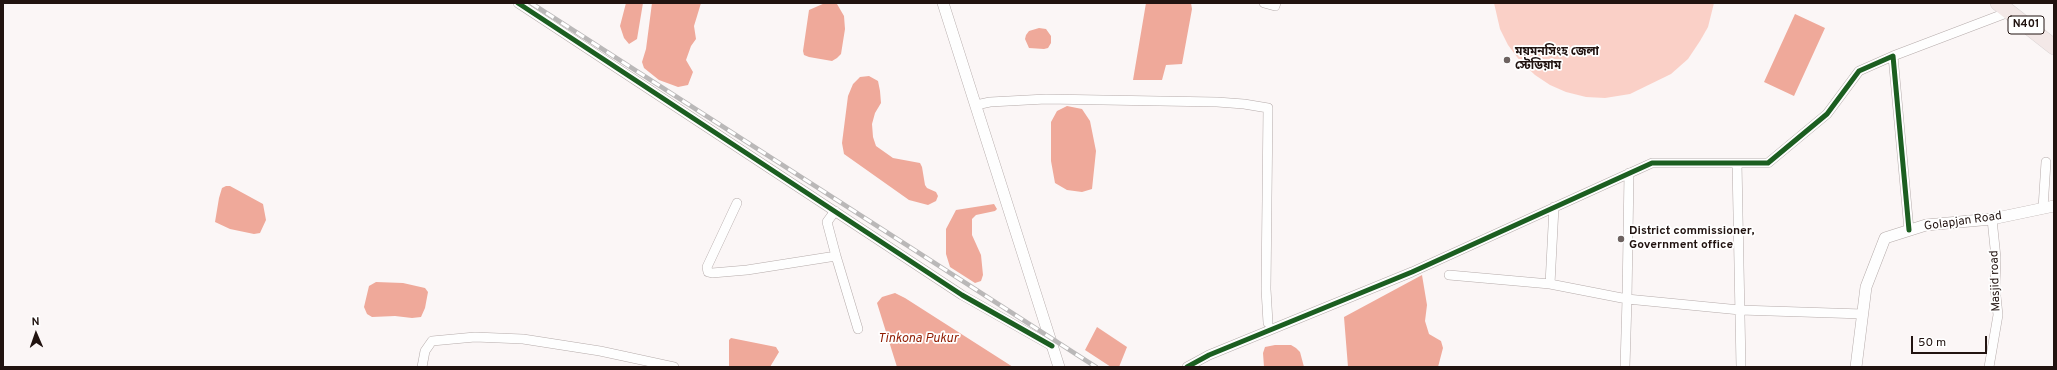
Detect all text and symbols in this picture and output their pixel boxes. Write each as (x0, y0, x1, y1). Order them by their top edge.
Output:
road number: N401 (2008, 16, 2044, 34)
place label: ময়মনসিংহ জেলা স্টেডিয়াম (1515, 46, 1599, 74)
marker: ময়মনসিংহ জেলা স্টেডিয়াম (1502, 55, 1512, 65)
street label: Golapjan Road (1923, 209, 2003, 235)
place label: District commissioner, Government office (1629, 225, 1754, 253)
marker: District commissioner, Government office (1616, 234, 1626, 244)
street label: Masjid road (1988, 250, 2004, 312)
north arrow (16, 314, 56, 354)
text: N (31, 315, 40, 329)
scale bar (1913, 328, 1989, 354)
water label: Tinkona Pukur (878, 331, 958, 347)
text: 50 m (1918, 335, 1946, 351)

